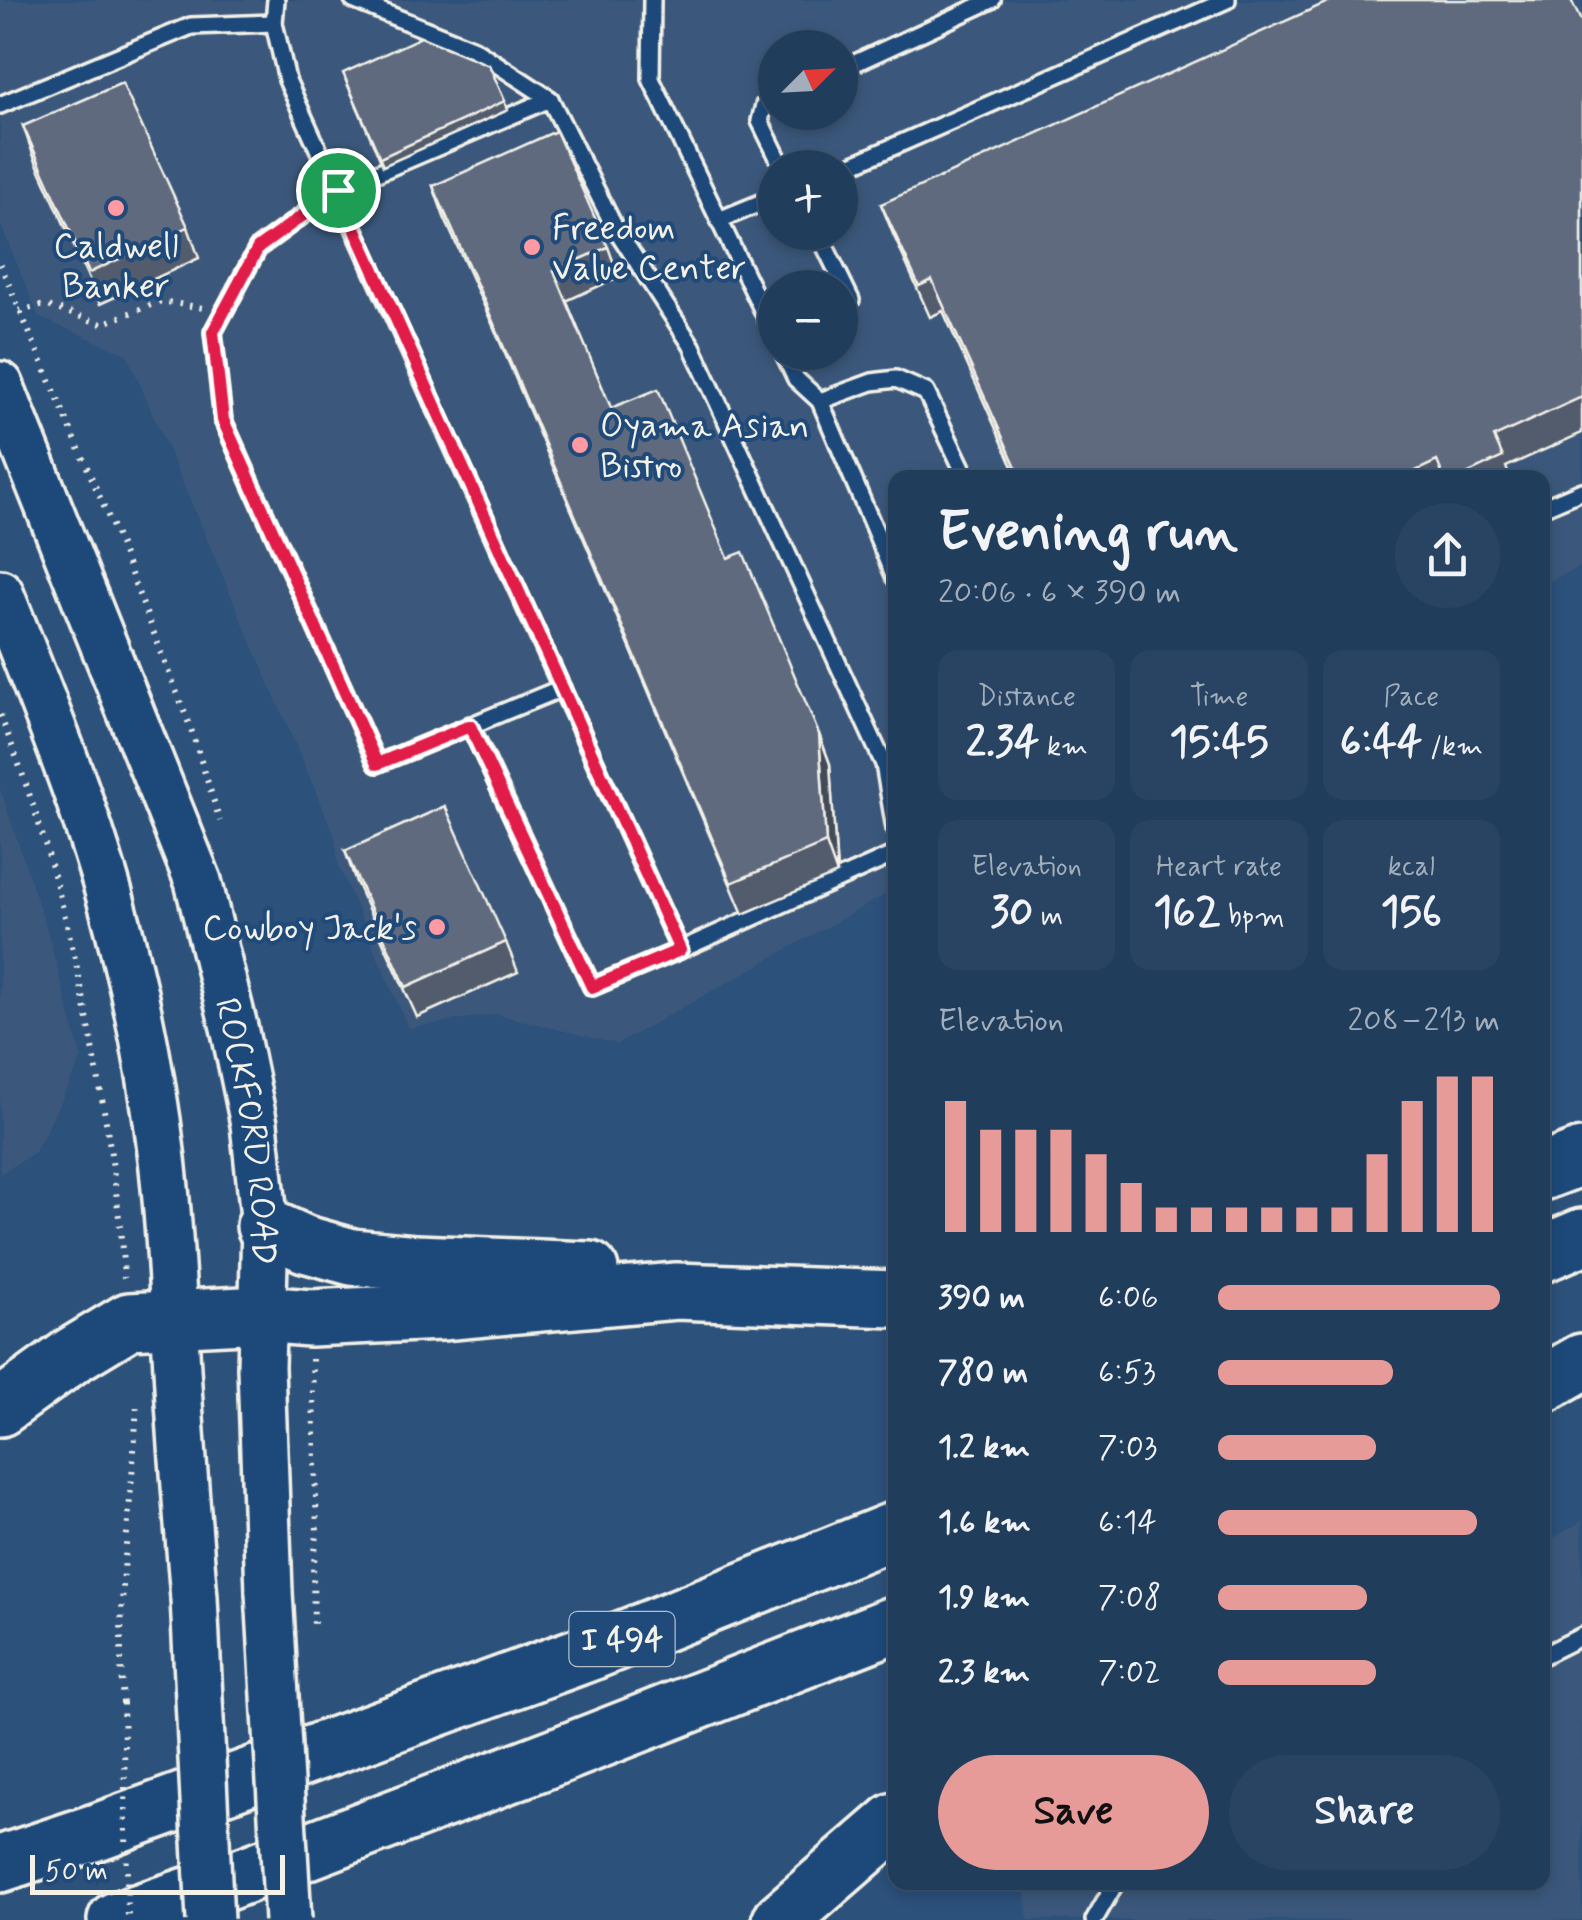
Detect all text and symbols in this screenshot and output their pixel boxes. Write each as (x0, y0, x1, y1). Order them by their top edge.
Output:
north arrow (758, 30, 858, 130)
map controls (758, 30, 858, 370)
pin (296, 148, 381, 233)
button: + (758, 150, 858, 250)
icon: arrive (311, 163, 366, 218)
marker: Caldwell Banker (105, 197, 127, 219)
place label: Freedom Value Center (552, 206, 746, 292)
place label: Caldwell Banker (53, 224, 179, 310)
marker: Freedom Value Center (521, 236, 543, 258)
button: − (758, 270, 858, 370)
place label: Oyama Asian Bistro (600, 404, 809, 490)
marker: Oyama Asian Bistro (569, 434, 591, 456)
text: Evening run (938, 498, 1238, 570)
button: share (1395, 503, 1500, 608)
text: 20:06 · 6 × 390 m (938, 572, 1181, 614)
text: Distance (977, 679, 1076, 716)
text: Time (1190, 679, 1248, 716)
text: Pace (1383, 679, 1439, 716)
text: 2.34 (966, 716, 1039, 771)
text: 15:45 (1169, 716, 1269, 771)
text: 6:44 (1340, 716, 1422, 771)
text: km (1039, 729, 1088, 766)
text: /km (1422, 729, 1483, 766)
text: Elevation (972, 849, 1082, 886)
text: Heart rate (1156, 849, 1282, 886)
text: kcal (1388, 849, 1435, 886)
text: 30 (990, 886, 1033, 941)
text: 162 (1153, 886, 1221, 941)
text: 156 (1381, 886, 1442, 941)
text: m (1033, 899, 1063, 936)
text: bpm (1221, 899, 1284, 936)
place label: Cowboy Jack's (202, 906, 417, 952)
marker: Cowboy Jack's (426, 916, 448, 938)
street label: ROCKFORD ROAD (203, 993, 286, 1265)
text: Elevation (938, 1000, 1064, 1042)
text: 208–213 m (1347, 1000, 1500, 1042)
text: 390 m (938, 1277, 1025, 1319)
text: 6:06 (1098, 1277, 1159, 1319)
text: 780 m (938, 1352, 1028, 1394)
text: 6:53 (1098, 1352, 1156, 1394)
text: 1.2 km (938, 1427, 1030, 1469)
text: 7:03 (1098, 1427, 1157, 1469)
text: 1.6 km (938, 1502, 1031, 1544)
text: 6:14 (1098, 1502, 1157, 1544)
text: 1.9 km (938, 1577, 1030, 1619)
text: 7:08 (1098, 1577, 1161, 1619)
road number: I 494 (570, 1612, 674, 1666)
text: 2.3 km (938, 1652, 1030, 1694)
text: 7:02 (1098, 1652, 1161, 1694)
button: Save (938, 1755, 1209, 1870)
button: Share (1229, 1755, 1500, 1870)
scale bar (30, 1850, 285, 1894)
text: 50 m (45, 1854, 108, 1891)

